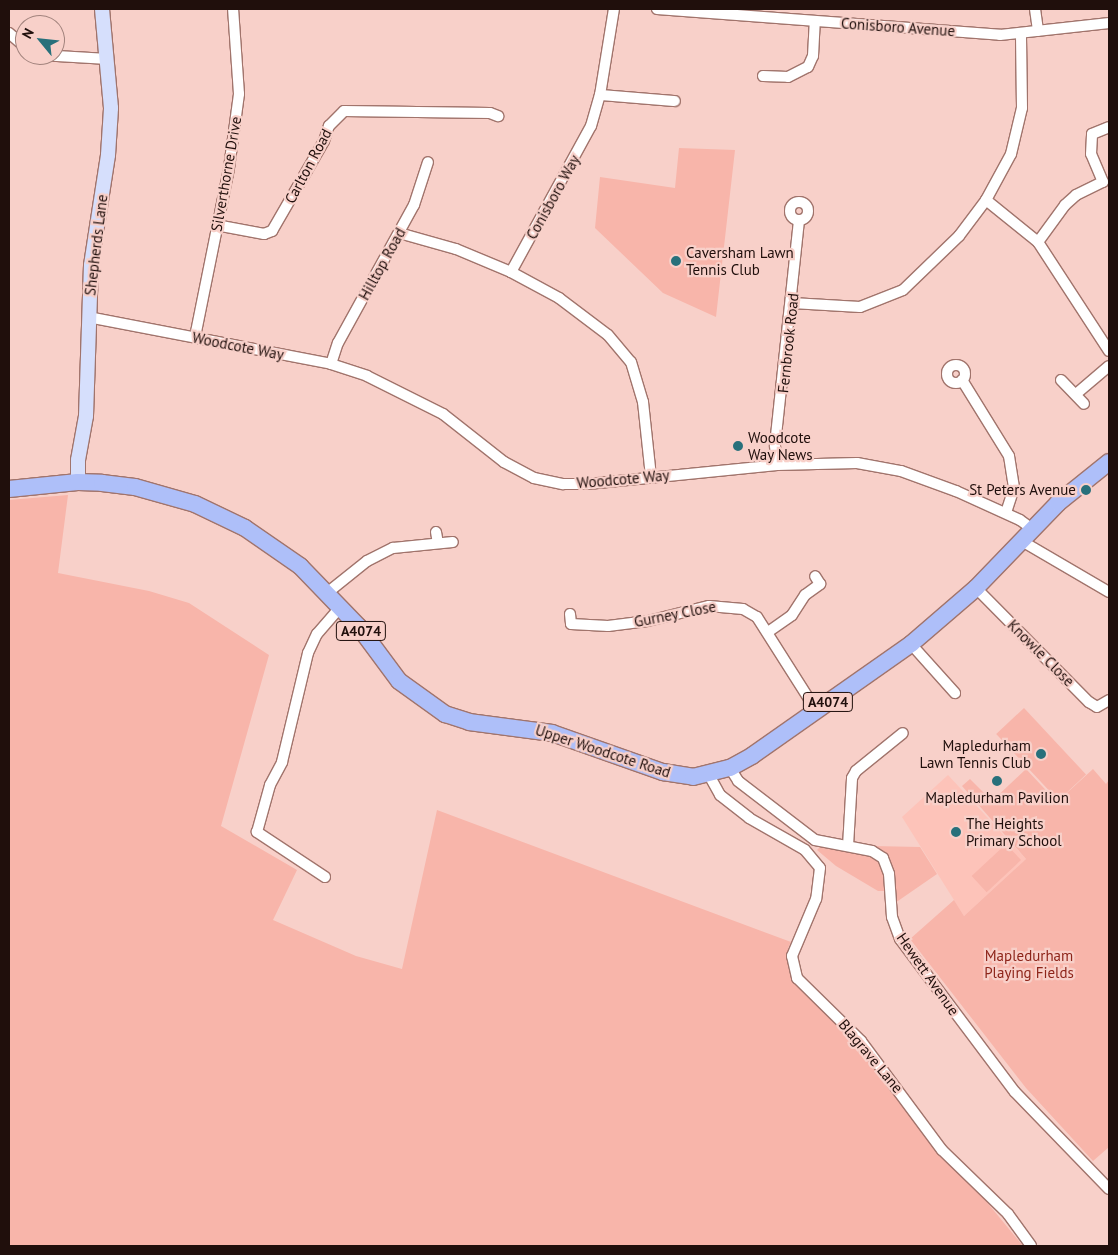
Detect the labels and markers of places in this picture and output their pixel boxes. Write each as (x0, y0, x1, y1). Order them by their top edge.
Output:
place label: Caversham Lawn Tennis Club (686, 243, 794, 278)
marker: Caversham Lawn Tennis Club (670, 255, 682, 267)
place label: Woodcote Way News (748, 428, 813, 463)
marker: Woodcote Way News (732, 440, 744, 452)
place label: St Peters Avenue (969, 481, 1076, 499)
marker: St Peters Avenue (1080, 484, 1092, 496)
place label: Mapledurham Lawn Tennis Club (919, 736, 1031, 771)
marker: Mapledurham Lawn Tennis Club (1035, 748, 1047, 760)
marker: Mapledurham Pavilion (991, 775, 1003, 787)
place label: Mapledurham Pavilion (925, 789, 1069, 807)
place label: The Heights Primary School (966, 814, 1062, 849)
marker: The Heights Primary School (950, 826, 962, 838)

